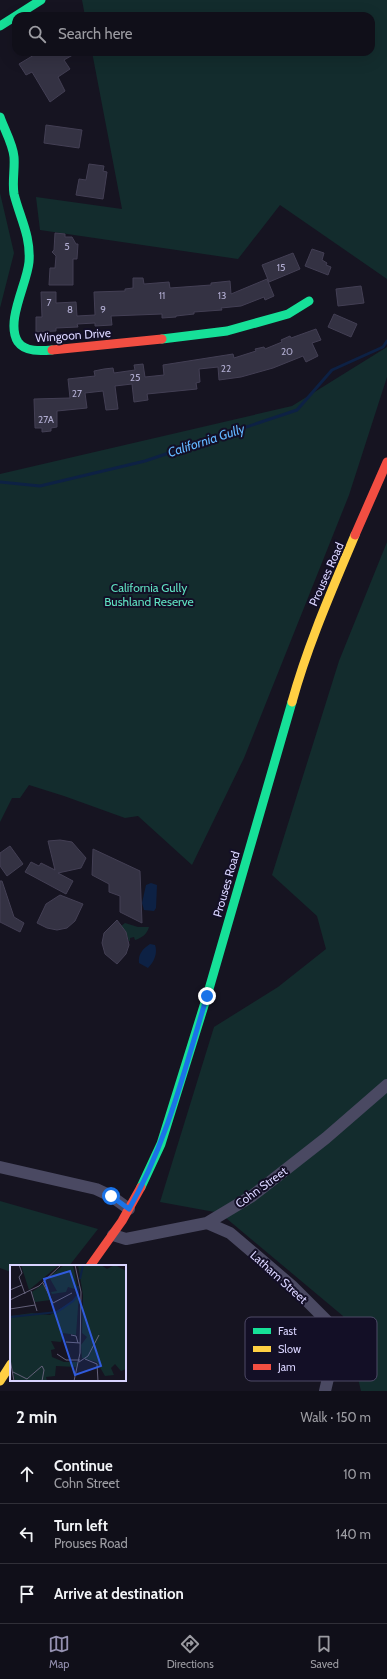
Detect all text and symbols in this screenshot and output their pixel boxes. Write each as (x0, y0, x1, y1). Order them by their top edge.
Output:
search box (12, 12, 375, 56)
icon: search (26, 23, 48, 45)
text: Search here (58, 25, 133, 43)
house number: 5 (64, 240, 70, 253)
house number: 15 (277, 261, 285, 274)
house number: 11 (159, 289, 165, 302)
house number: 13 (218, 289, 226, 302)
house number: 7 (46, 296, 52, 309)
house number: 8 (67, 303, 73, 316)
house number: 9 (100, 303, 106, 316)
street label: Wingoon Drive (35, 325, 111, 345)
house number: 20 (281, 345, 293, 358)
house number: 22 (221, 362, 231, 375)
house number: 25 (130, 371, 140, 384)
house number: 27 (72, 387, 82, 400)
house number: 27A (38, 413, 55, 426)
water label: California Gully (165, 420, 248, 460)
street label: Prouses Road (305, 540, 347, 608)
park label: California Gully Bushland Reserve (104, 580, 194, 609)
street label: Prouses Road (209, 849, 243, 919)
route end (198, 987, 216, 1005)
street label: Cohn Street (232, 1163, 290, 1211)
route start (102, 1187, 120, 1205)
street label: Latham Street (247, 1247, 311, 1307)
inset map (10, 1265, 126, 1381)
legend (245, 1317, 377, 1381)
text: Fast (278, 1324, 297, 1338)
text: Slow (278, 1342, 301, 1356)
text: Jam (277, 1360, 296, 1374)
text: 2 min (16, 1407, 57, 1427)
text: Walk · 150 m (300, 1409, 371, 1425)
text: Continue (54, 1457, 113, 1475)
icon: ahead (16, 1463, 38, 1485)
text: 10 m (343, 1466, 371, 1482)
text: Cohn Street (54, 1475, 120, 1491)
text: Turn left (54, 1517, 108, 1535)
icon: left (16, 1523, 38, 1545)
text: 140 m (336, 1526, 371, 1542)
text: Prouses Road (54, 1535, 128, 1551)
icon: arrive (16, 1583, 38, 1605)
text: Arrive at destination (54, 1585, 184, 1603)
tab: Map (48, 1633, 70, 1671)
tab: Directions (167, 1633, 214, 1671)
tab: Saved (310, 1633, 339, 1671)

